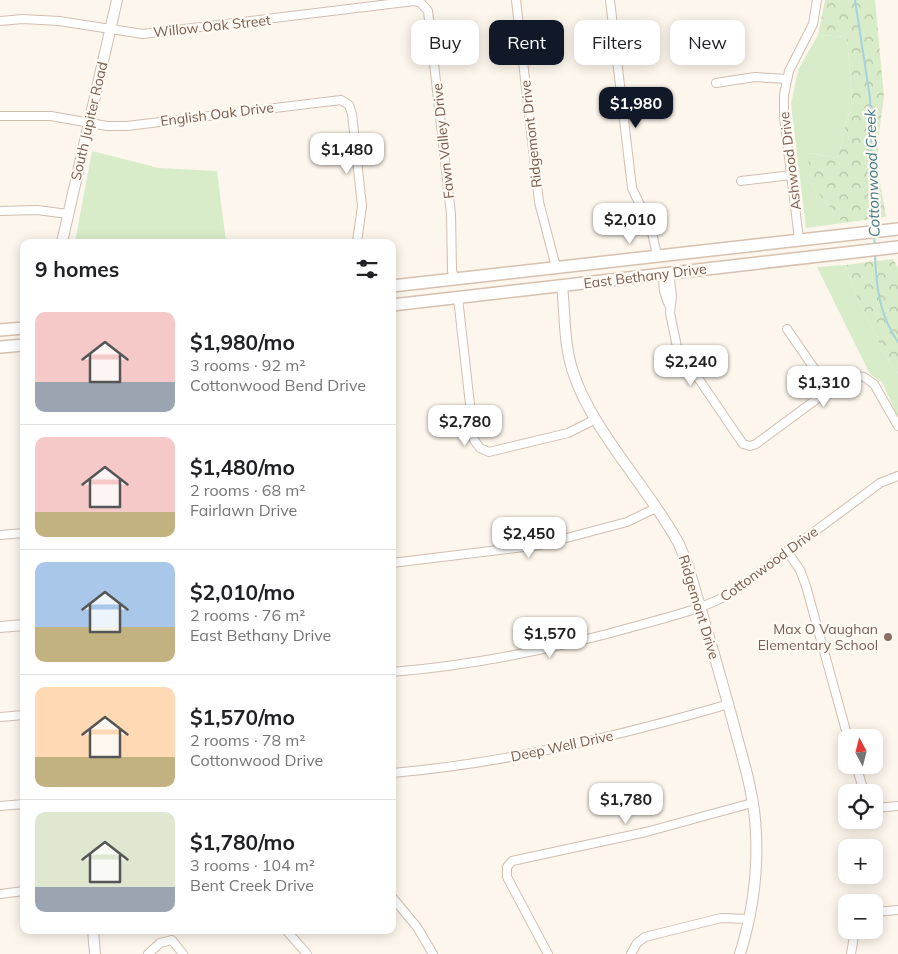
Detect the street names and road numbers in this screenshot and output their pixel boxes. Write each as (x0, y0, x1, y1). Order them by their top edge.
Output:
street label: Willow Oak Street (152, 11, 272, 41)
street label: South Jupiter Road (67, 60, 111, 182)
street label: Ridgemont Drive (516, 79, 546, 189)
street label: Fawn Valley Drive (428, 82, 458, 200)
street label: English Oak Drive (159, 98, 275, 130)
street label: Ashwood Drive (775, 111, 805, 211)
street label: East Bethany Drive (583, 260, 707, 292)
street label: Cottonwood Drive (717, 522, 821, 606)
street label: Ridgemont Drive (675, 553, 723, 661)
street label: Deep Well Drive (509, 726, 615, 766)

